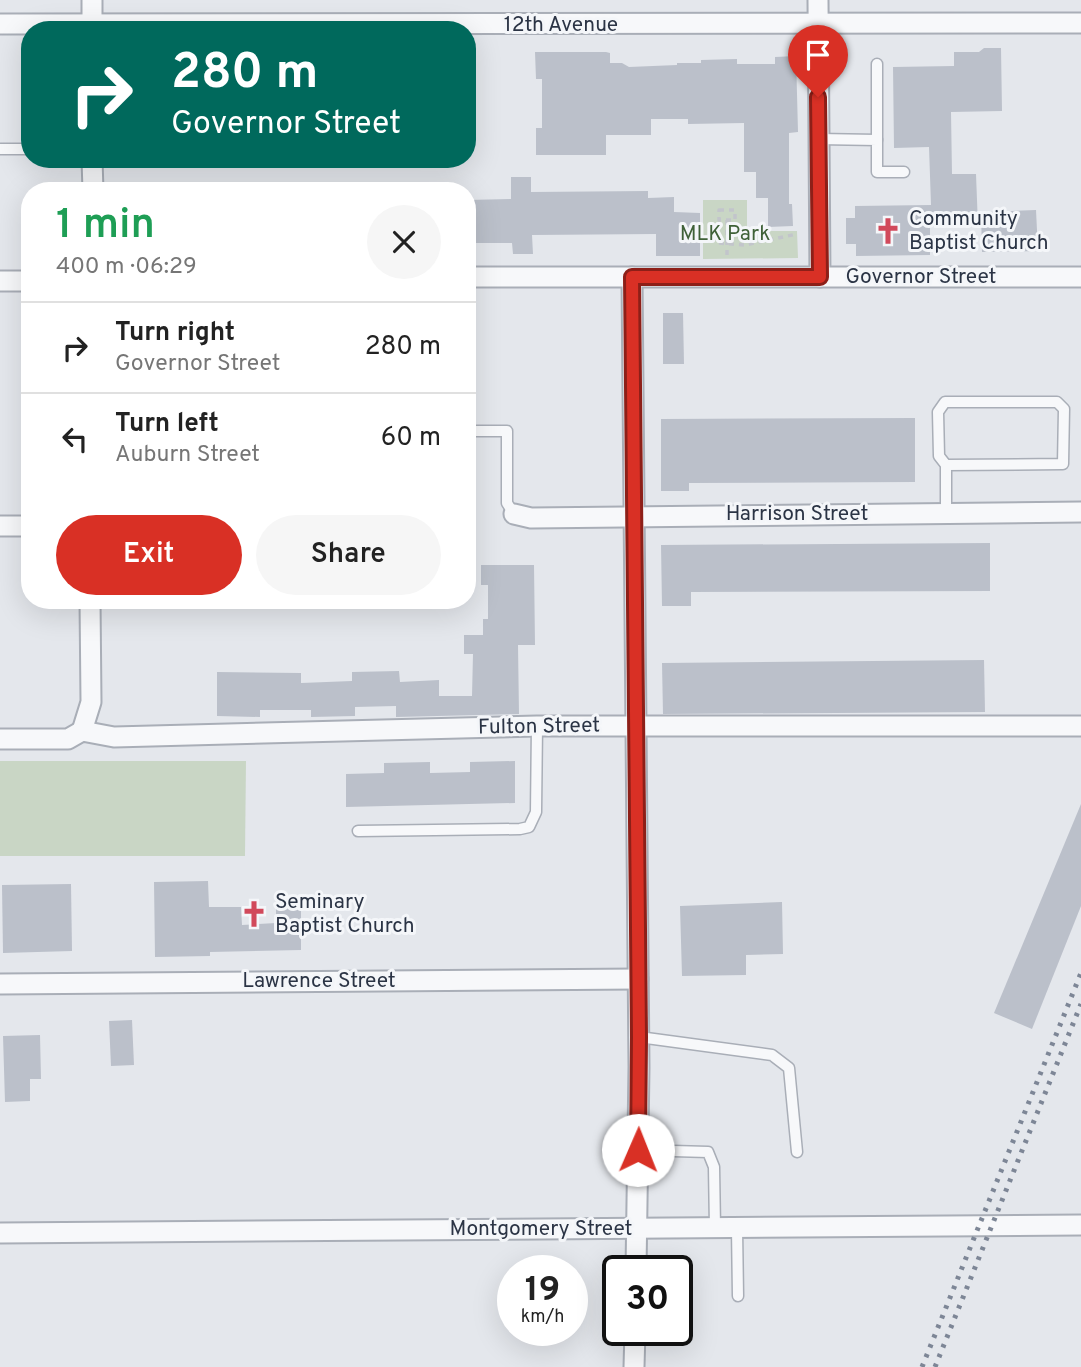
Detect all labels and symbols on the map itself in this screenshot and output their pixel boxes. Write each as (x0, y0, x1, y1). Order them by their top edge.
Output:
street label: 12th Avenue (504, 12, 618, 39)
pin (788, 25, 848, 97)
place label: Community Baptist Church (909, 206, 1049, 257)
church icon: Community Baptist Church (873, 216, 903, 246)
park label: MLK Park (680, 221, 770, 248)
street label: Governor Street (846, 264, 996, 291)
street label: Harrison Street (726, 501, 868, 528)
street label: Fulton Street (478, 712, 600, 742)
place label: Seminary Baptist Church (275, 889, 415, 940)
church icon: Seminary Baptist Church (239, 899, 269, 929)
street label: Lawrence Street (242, 968, 396, 995)
position arrow (601, 1113, 675, 1187)
street label: Montgomery Street (450, 1216, 632, 1243)
speed limit sign: 30 (602, 1255, 693, 1346)

